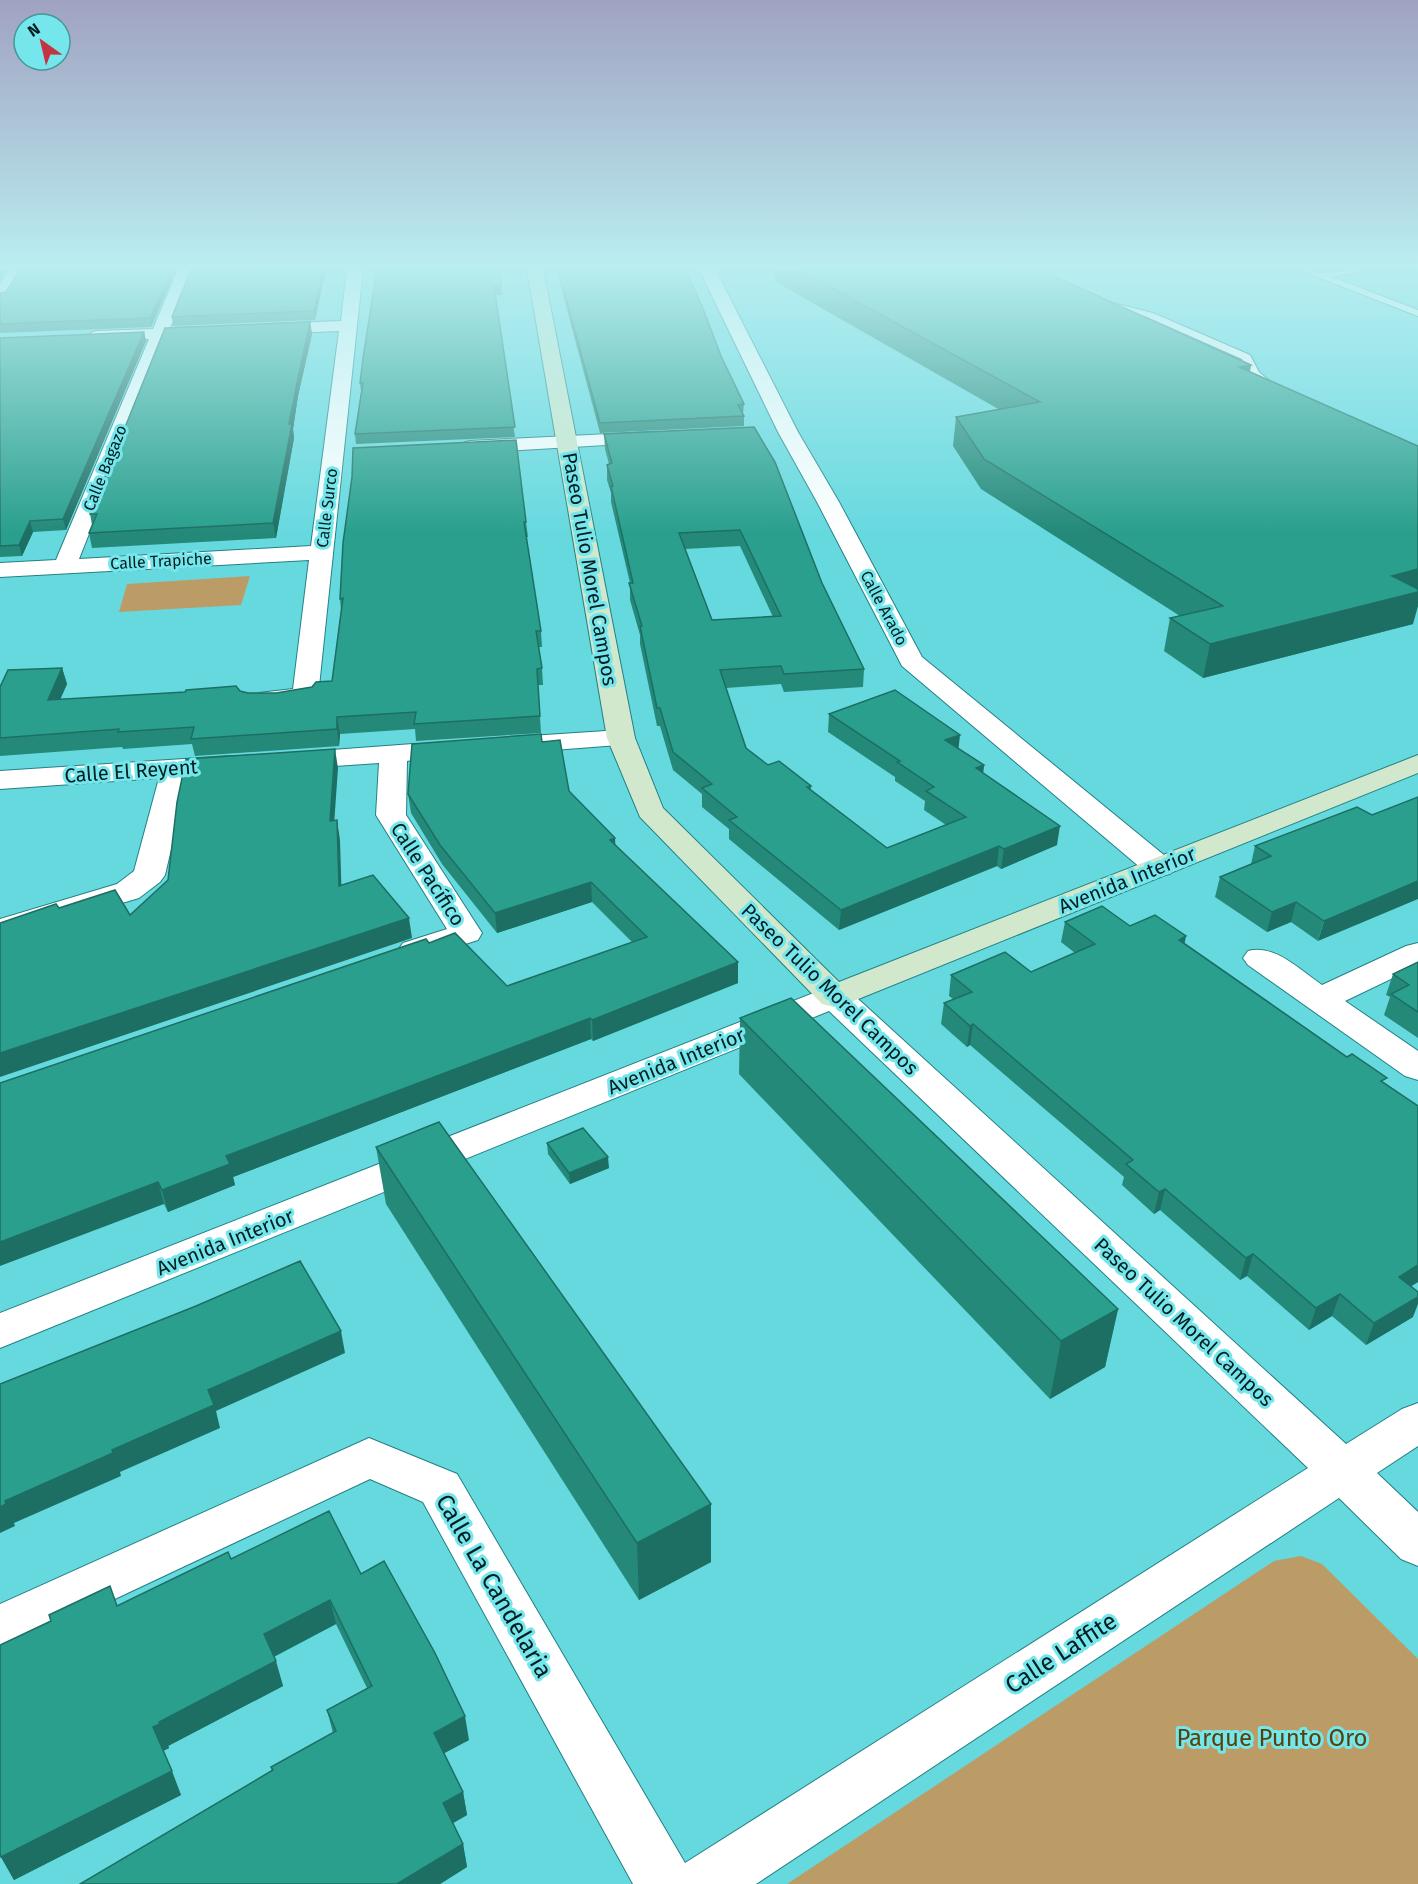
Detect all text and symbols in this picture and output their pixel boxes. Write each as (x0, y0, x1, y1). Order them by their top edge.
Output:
north arrow (12, 12, 72, 72)
text: N (24, 19, 44, 41)
street label: Calle Bagazo (79, 422, 131, 514)
street label: Paseo Tulio Morel Campos (558, 451, 622, 687)
street label: Calle Surco (313, 467, 341, 549)
street label: Calle Trapiche (110, 549, 212, 573)
street label: Calle Arado (856, 567, 912, 649)
street label: Calle El Reyent (64, 754, 199, 788)
street label: Calle Pacífico (386, 818, 470, 930)
street label: Avenida Interior (1055, 841, 1199, 918)
street label: Paseo Tulio Morel Campos (737, 898, 923, 1080)
street label: Avenida Interior (604, 1022, 748, 1099)
street label: Avenida Interior (153, 1203, 297, 1280)
street label: Paseo Tulio Morel Campos (1089, 1233, 1279, 1411)
street label: Calle La Candelaria (430, 1489, 558, 1683)
street label: Calle Laffite (1000, 1607, 1122, 1699)
park label: Parque Punto Oro (1176, 1724, 1368, 1752)

